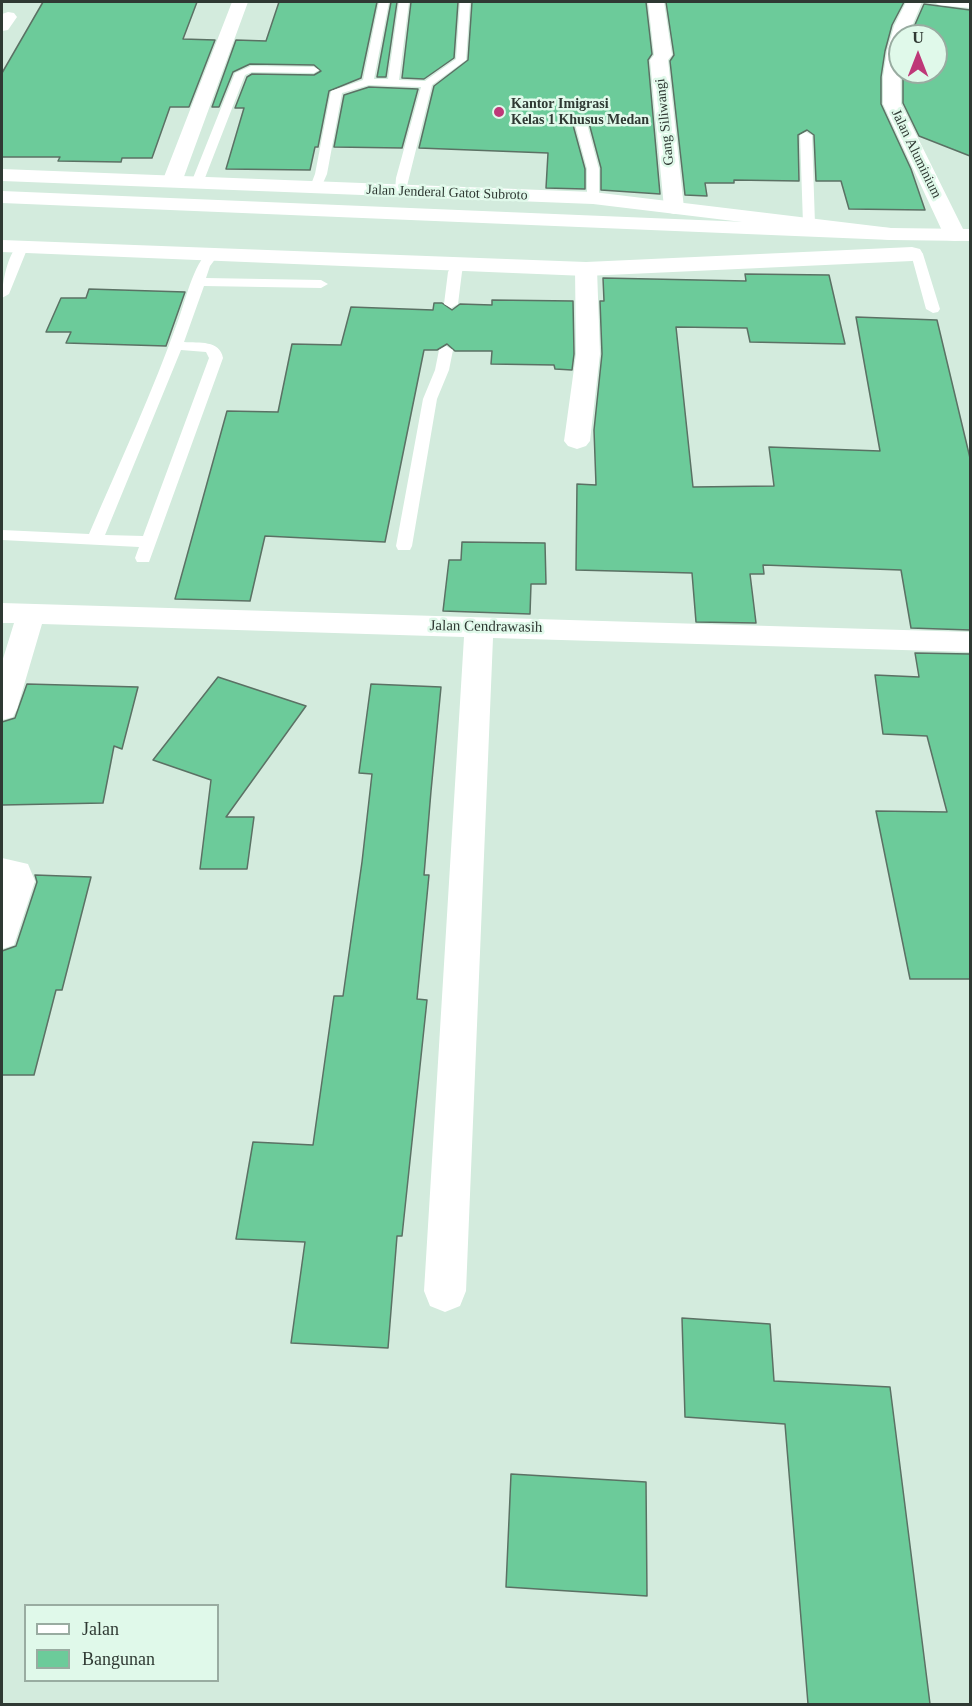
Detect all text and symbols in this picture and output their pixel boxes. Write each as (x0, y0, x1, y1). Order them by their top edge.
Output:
north arrow (888, 24, 948, 84)
text: U (912, 29, 924, 46)
street label: Gang Siliwangi (652, 78, 678, 166)
place label: Kantor Imigrasi Kelas 1 Khusus Medan (511, 96, 649, 128)
marker: Kantor Imigrasi Kelas 1 Khusus Medan (492, 105, 506, 119)
street label: Jalan Aluminium (887, 107, 945, 201)
street label: Jalan Jenderal Gatot Subroto (366, 182, 528, 204)
street label: Jalan Cendrawasih (429, 617, 543, 637)
legend (24, 1604, 219, 1682)
text: Jalan (82, 1619, 119, 1639)
text: Bangunan (82, 1649, 155, 1669)

